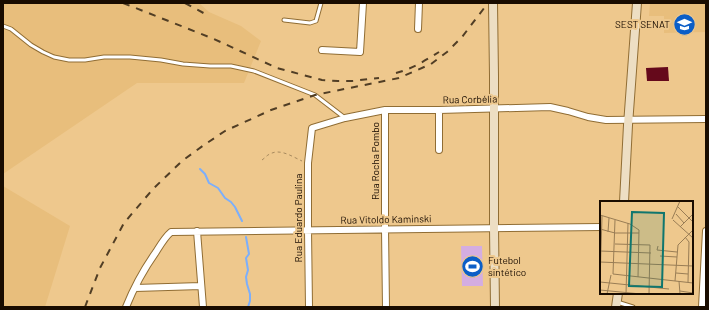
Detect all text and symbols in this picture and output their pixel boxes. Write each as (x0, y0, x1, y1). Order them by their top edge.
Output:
school or university icon: SEST SENAT (672, 11, 698, 37)
place label: SEST SENAT (615, 18, 670, 30)
street label: Rua Corbélia (443, 93, 497, 105)
street label: Rua Rocha Pombo (369, 122, 381, 200)
street label: Rua Eduardo Paulina (292, 174, 304, 262)
inset map (600, 201, 693, 294)
street label: Rua Vitoldo Kaminski (340, 212, 432, 226)
sports icon: Futebol sintético (459, 253, 485, 279)
place label: Futebol sintético (488, 254, 526, 278)

